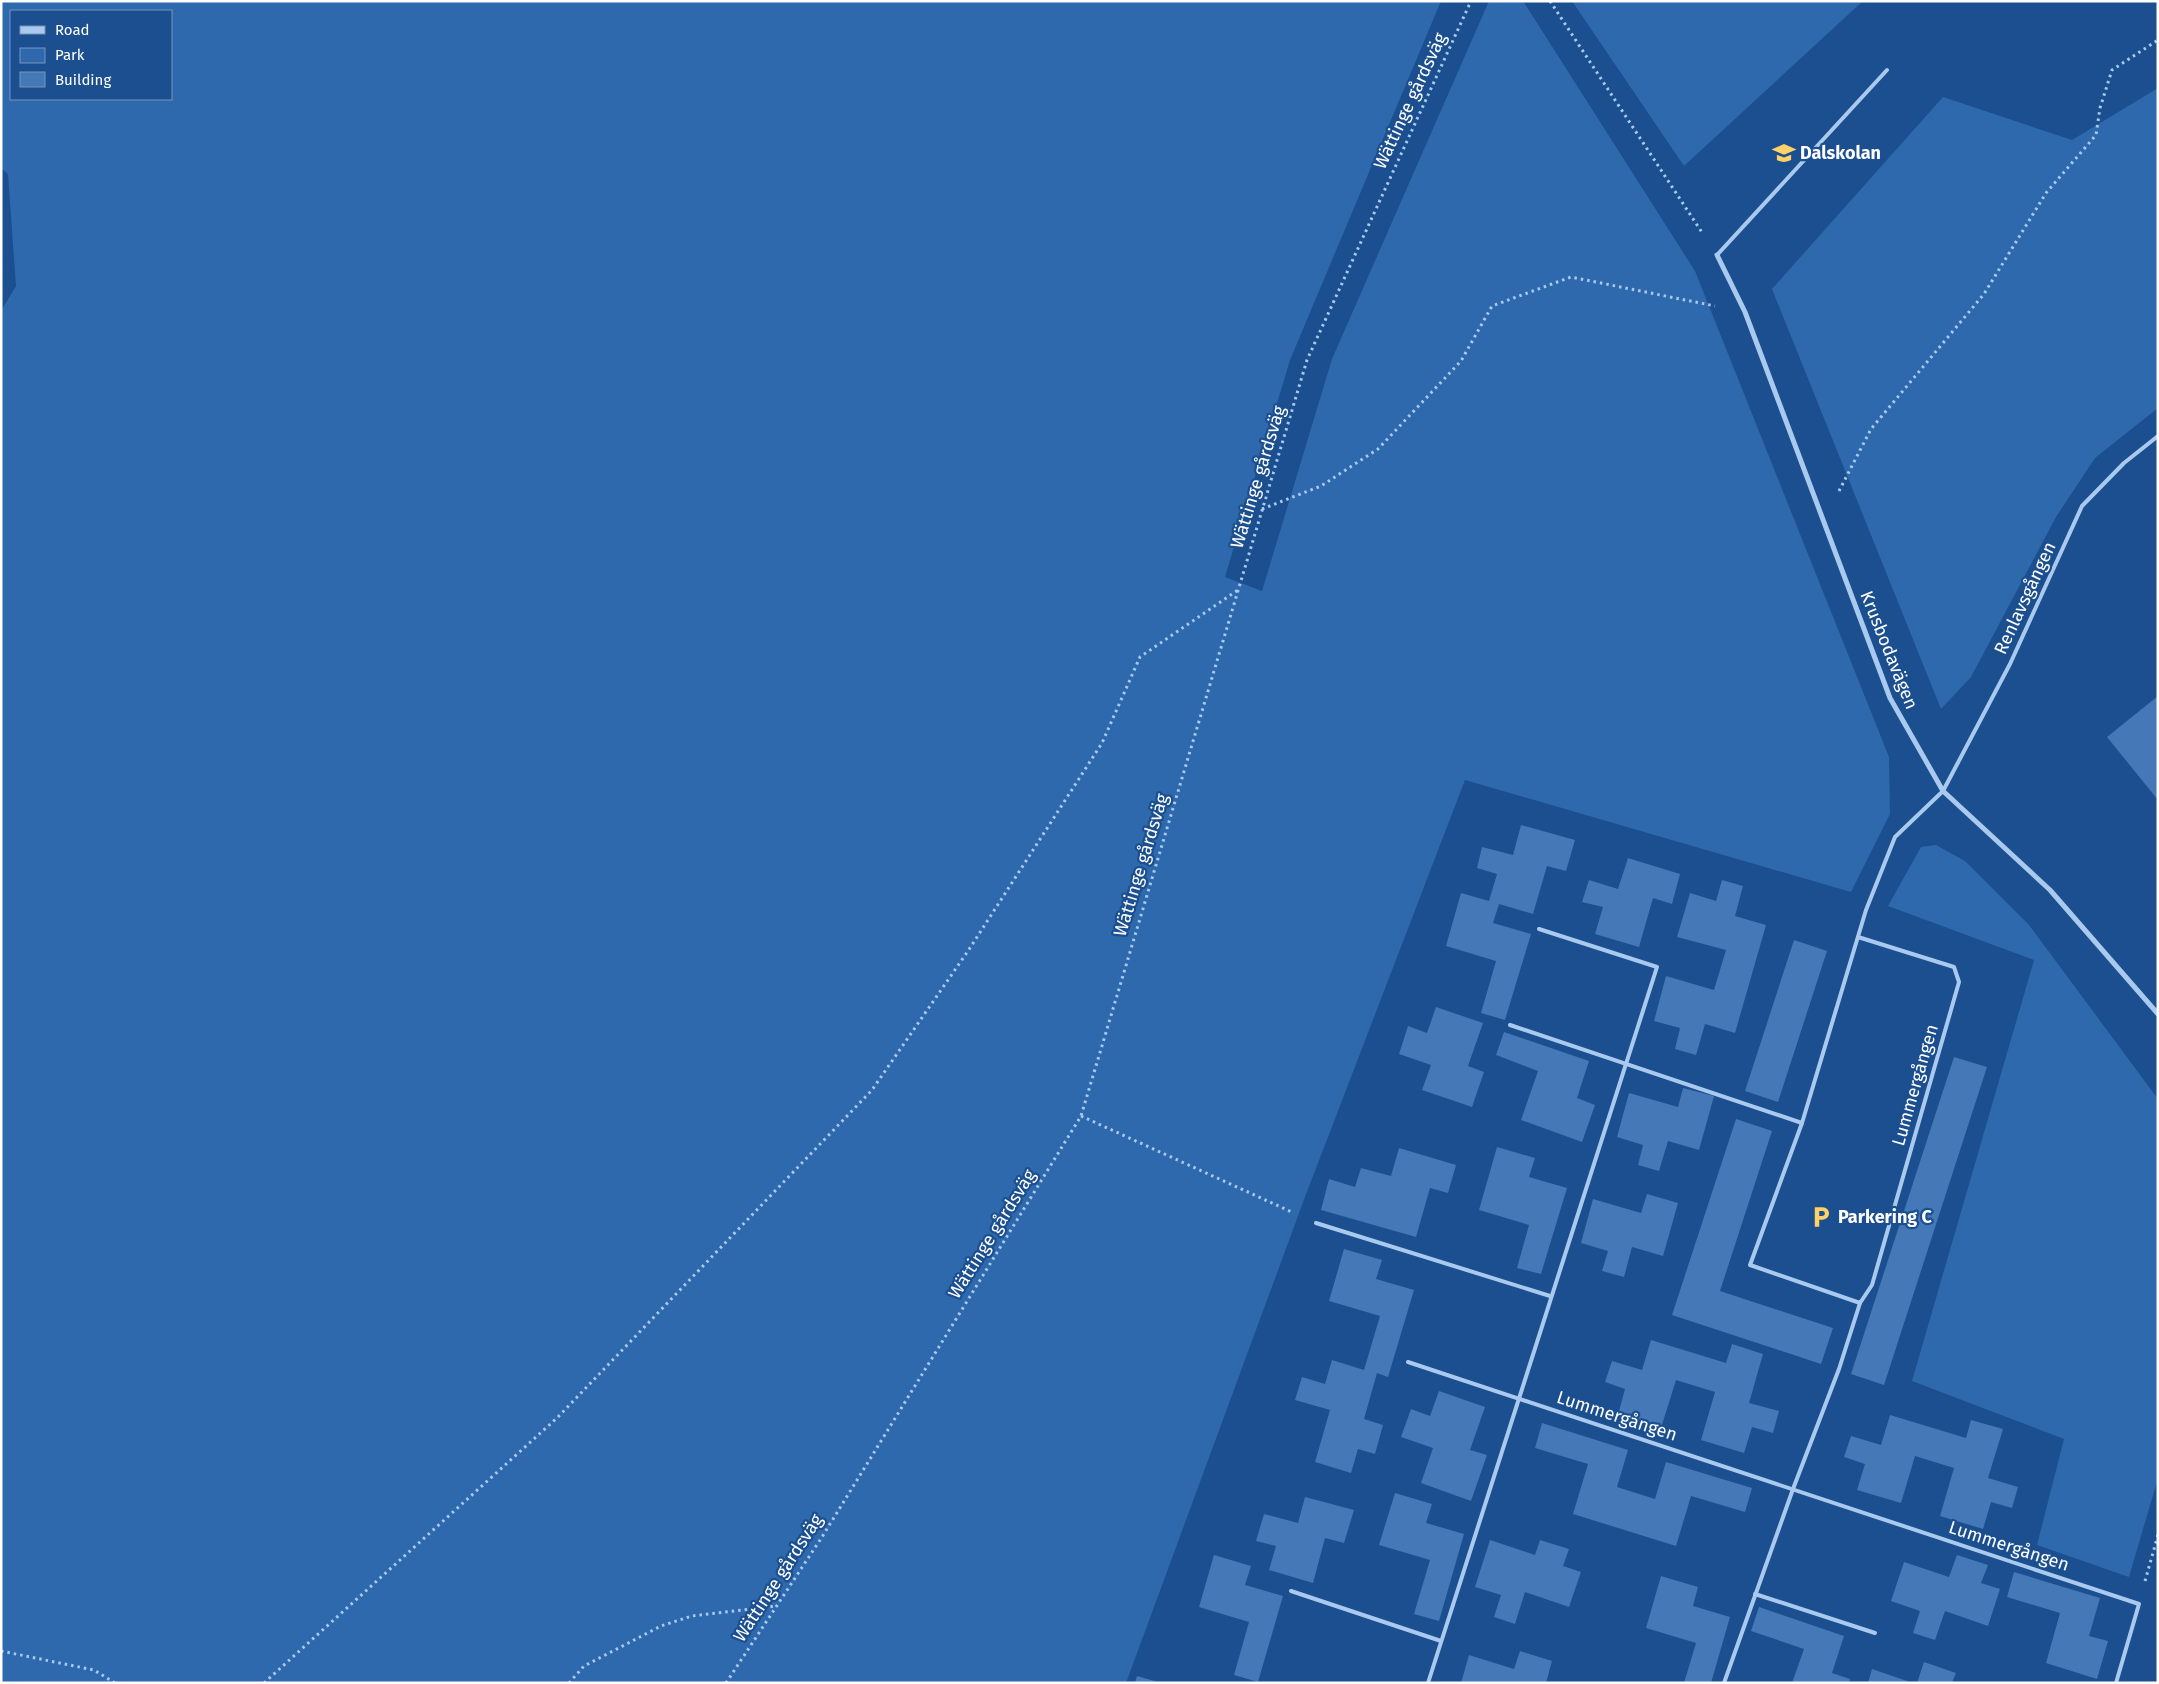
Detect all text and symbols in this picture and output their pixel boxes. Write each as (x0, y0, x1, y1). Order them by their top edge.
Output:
legend (10, 10, 172, 100)
text: Road (55, 21, 90, 39)
street label: Wättinge gårdsväg (1369, 29, 1452, 173)
text: Park (55, 46, 85, 64)
text: Building (55, 71, 111, 89)
school or university icon: Dalskolan (1771, 140, 1797, 166)
place label: Dalskolan (1800, 142, 1881, 164)
street label: Wättinge gårdsväg (1226, 402, 1290, 551)
street label: Renlavsgången (1989, 538, 2061, 658)
street label: Krusbodavägen (1855, 588, 1923, 712)
street label: Wättinge gårdsväg (1109, 790, 1173, 939)
street label: Lummergången (1887, 1022, 1943, 1148)
street label: Wättinge gårdsväg (943, 1165, 1041, 1303)
parking icon: Parkering C (1808, 1204, 1834, 1230)
place label: Parkering C (1838, 1206, 1932, 1228)
street label: Lummergången (1554, 1386, 1680, 1446)
street label: Wättinge gårdsväg (728, 1509, 828, 1646)
street label: Lummergången (1946, 1516, 2072, 1576)

